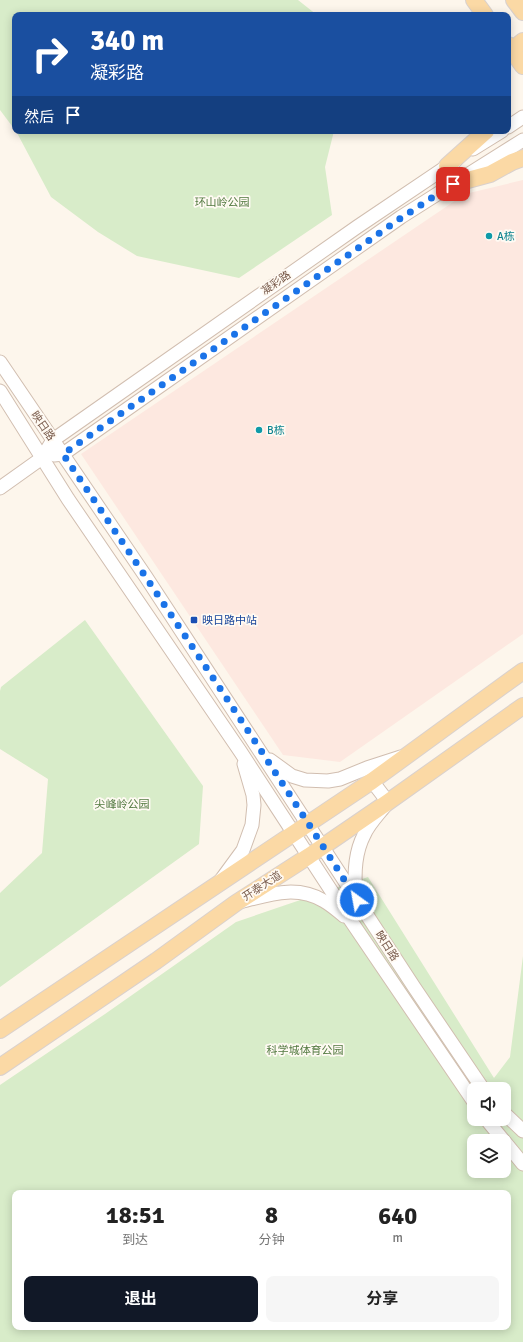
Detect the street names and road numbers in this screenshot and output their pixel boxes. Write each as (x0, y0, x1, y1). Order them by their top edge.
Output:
street label: 凝彩路 (259, 268, 293, 298)
street label: 映日路 (28, 409, 58, 443)
street label: 开泰大道 (240, 869, 284, 903)
street label: 映日路 (373, 929, 401, 963)

